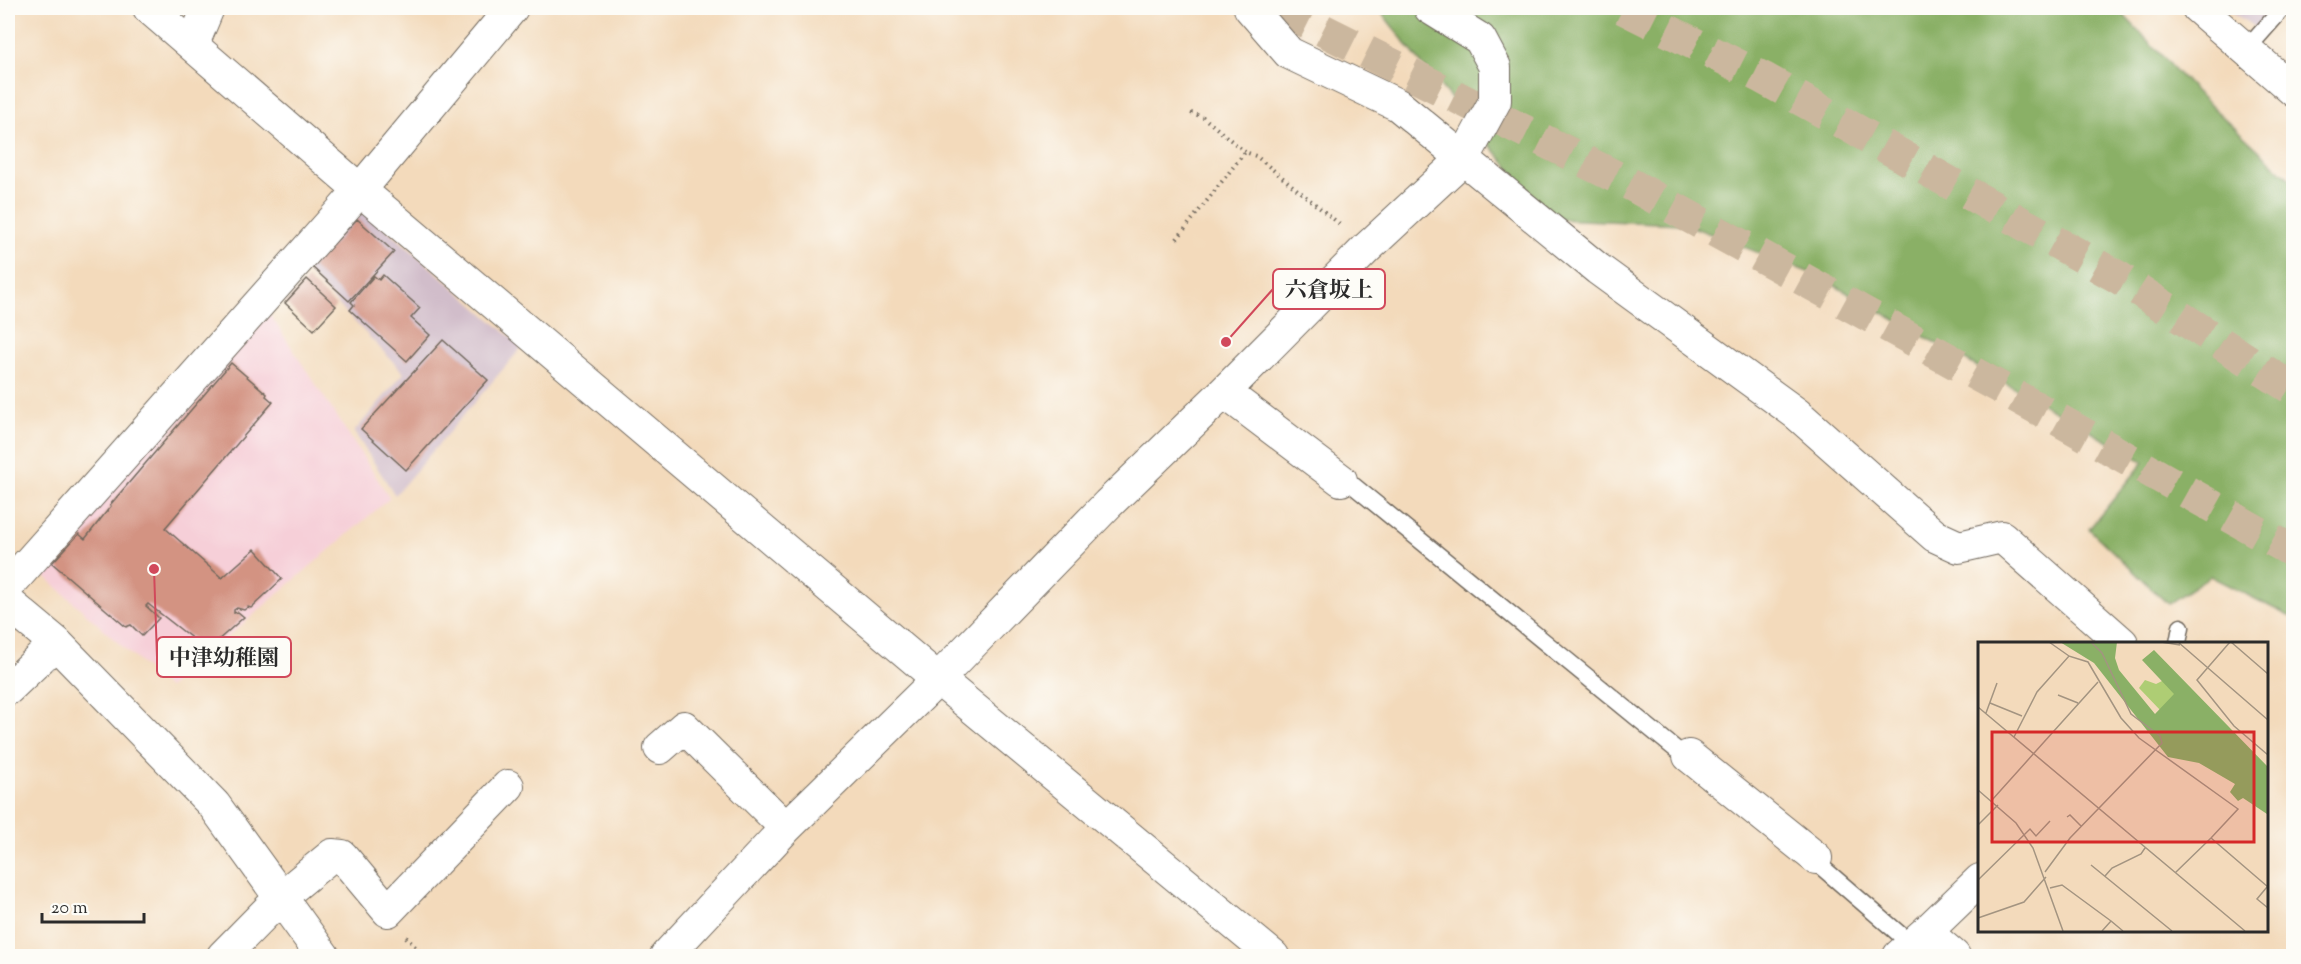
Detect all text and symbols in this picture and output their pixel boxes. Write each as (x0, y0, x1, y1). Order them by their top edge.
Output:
callout: 六倉坂上 (1273, 269, 1385, 309)
text: 六倉坂上 (1285, 276, 1373, 308)
callout: 中津幼稚園 (157, 637, 291, 677)
inset map (1978, 642, 2268, 931)
text: 中津幼稚園 (169, 644, 279, 676)
scale bar (42, 886, 144, 924)
text: 20 m (51, 896, 88, 922)

